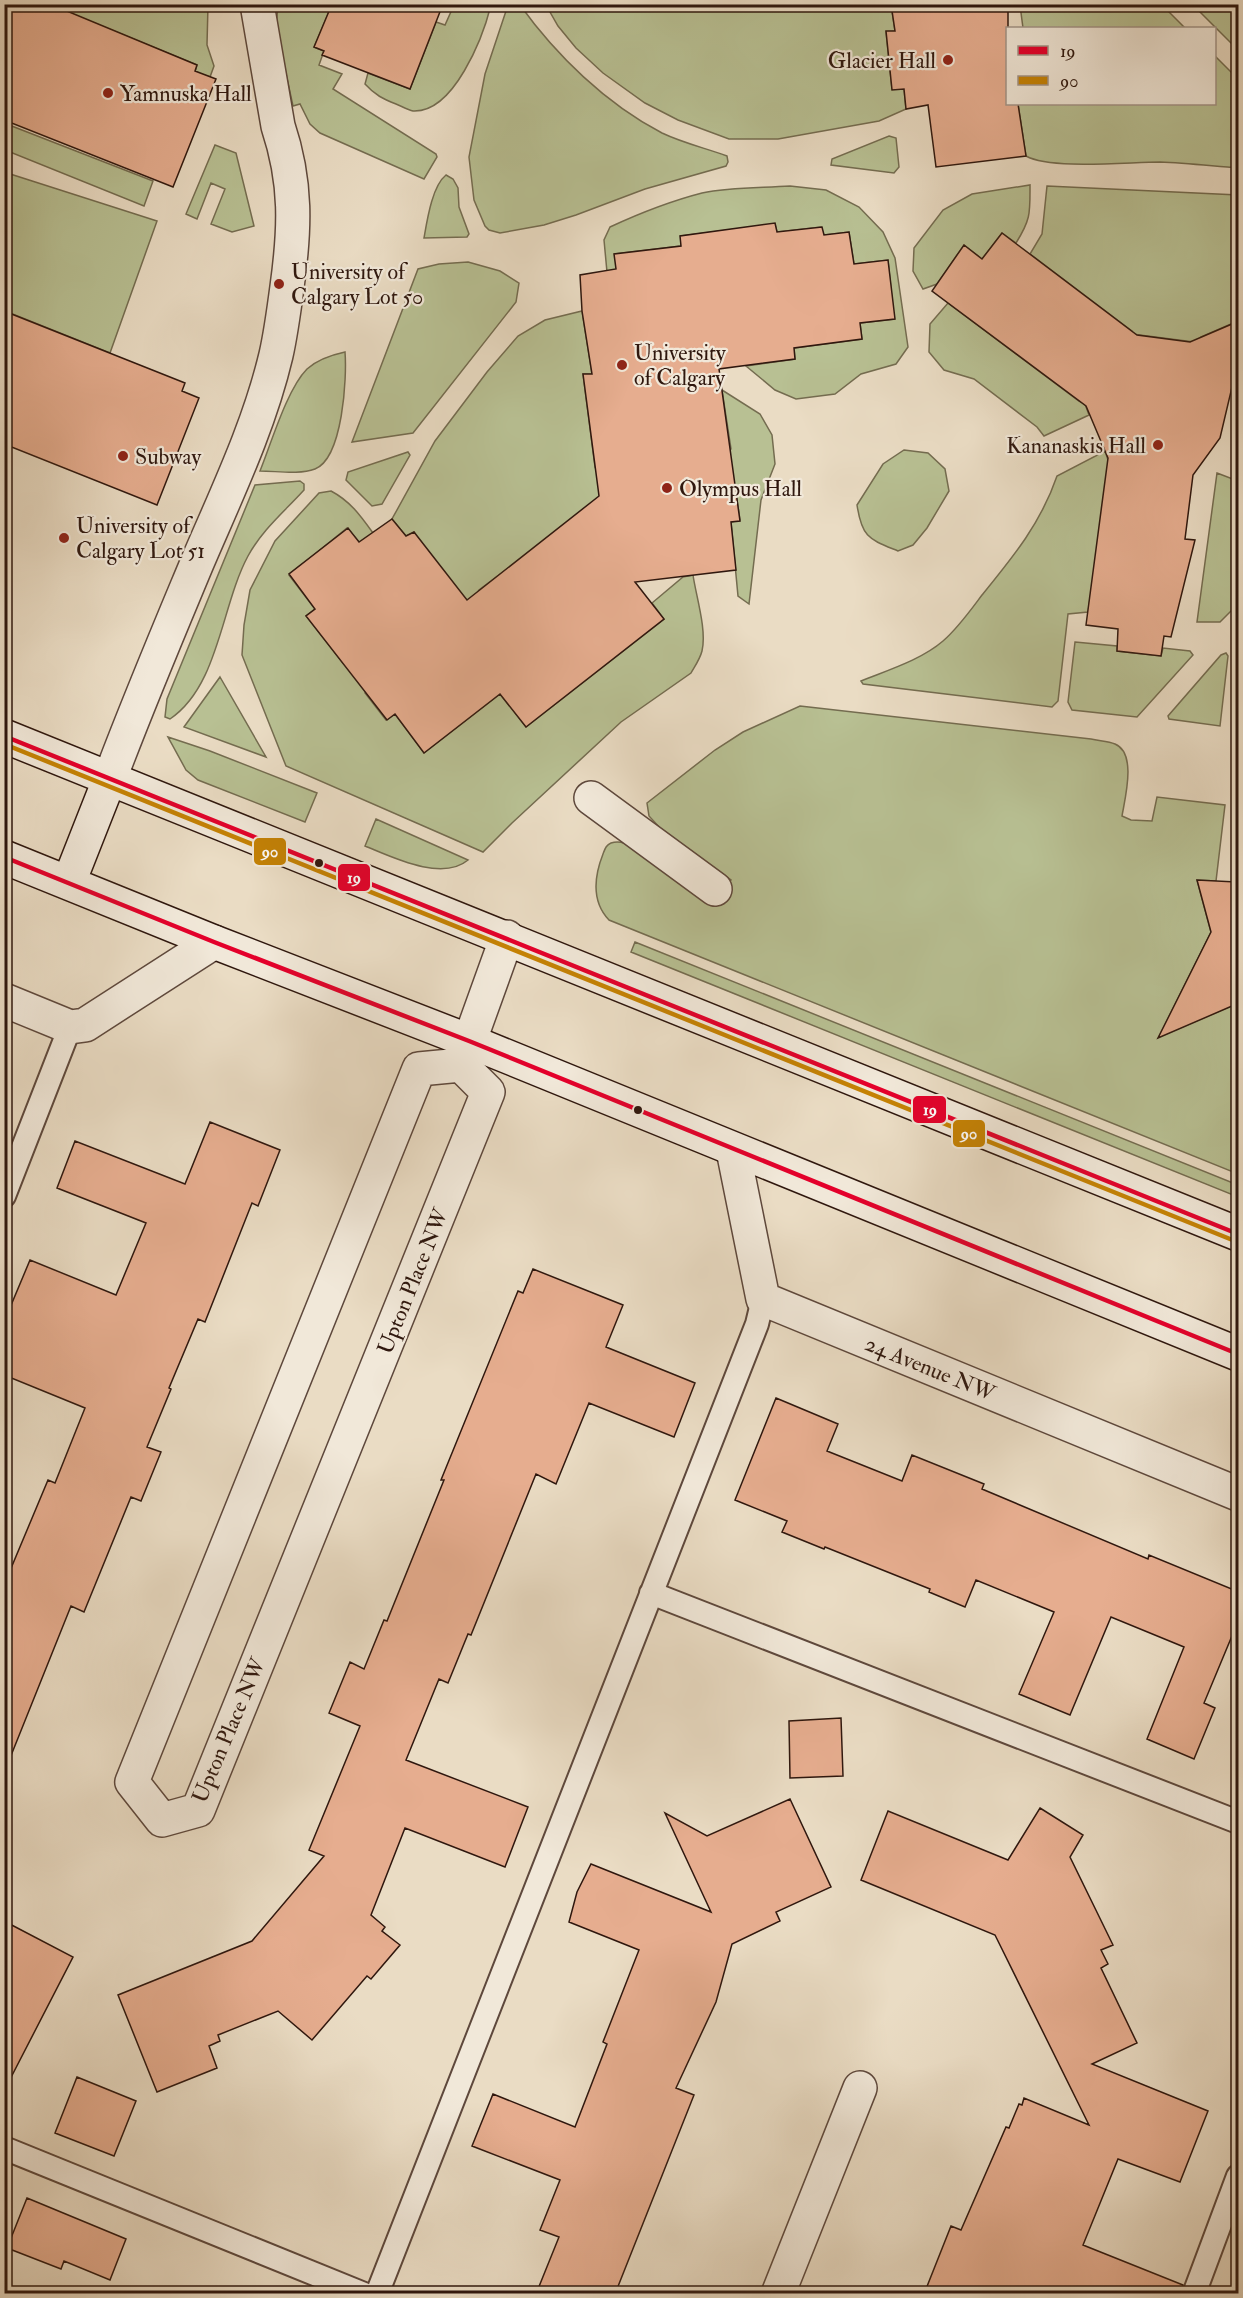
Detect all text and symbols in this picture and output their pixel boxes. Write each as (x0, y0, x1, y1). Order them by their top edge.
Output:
legend (1006, 27, 1216, 105)
text: 19 (1060, 40, 1076, 63)
place label: Glacier Hall (828, 47, 936, 75)
marker: Glacier Hall (941, 53, 955, 67)
text: 90 (1058, 70, 1078, 93)
place label: Yamnuska Hall (120, 80, 252, 108)
marker: Yamnuska Hall (101, 86, 115, 100)
place label: University of Calgary Lot 50 (291, 258, 423, 311)
marker: University of Calgary Lot 50 (272, 277, 286, 291)
place label: University of Calgary (634, 339, 726, 392)
marker: University of Calgary (615, 358, 629, 372)
place label: Kananaskis Hall (1006, 432, 1146, 460)
marker: Kananaskis Hall (1151, 438, 1165, 452)
place label: Subway (135, 443, 201, 471)
marker: Subway (116, 449, 130, 463)
place label: Olympus Hall (679, 475, 802, 504)
marker: Olympus Hall (660, 481, 674, 495)
place label: University of Calgary Lot 51 (76, 512, 205, 565)
marker: University of Calgary Lot 51 (57, 531, 71, 545)
line badge: 90 (253, 837, 287, 866)
text: 90 (260, 842, 278, 862)
unlabelled marker (313, 857, 325, 869)
line badge: 19 (337, 863, 371, 892)
text: 19 (347, 868, 361, 888)
line badge: 19 (912, 1095, 947, 1124)
text: 19 (923, 1100, 937, 1120)
unlabelled marker (632, 1104, 644, 1116)
line badge: 90 (952, 1119, 986, 1148)
text: 90 (959, 1124, 977, 1144)
street label: Upton Place NW (371, 1203, 456, 1359)
street label: 24 Avenue NW (861, 1329, 1001, 1408)
street label: Upton Place NW (186, 1652, 274, 1808)

